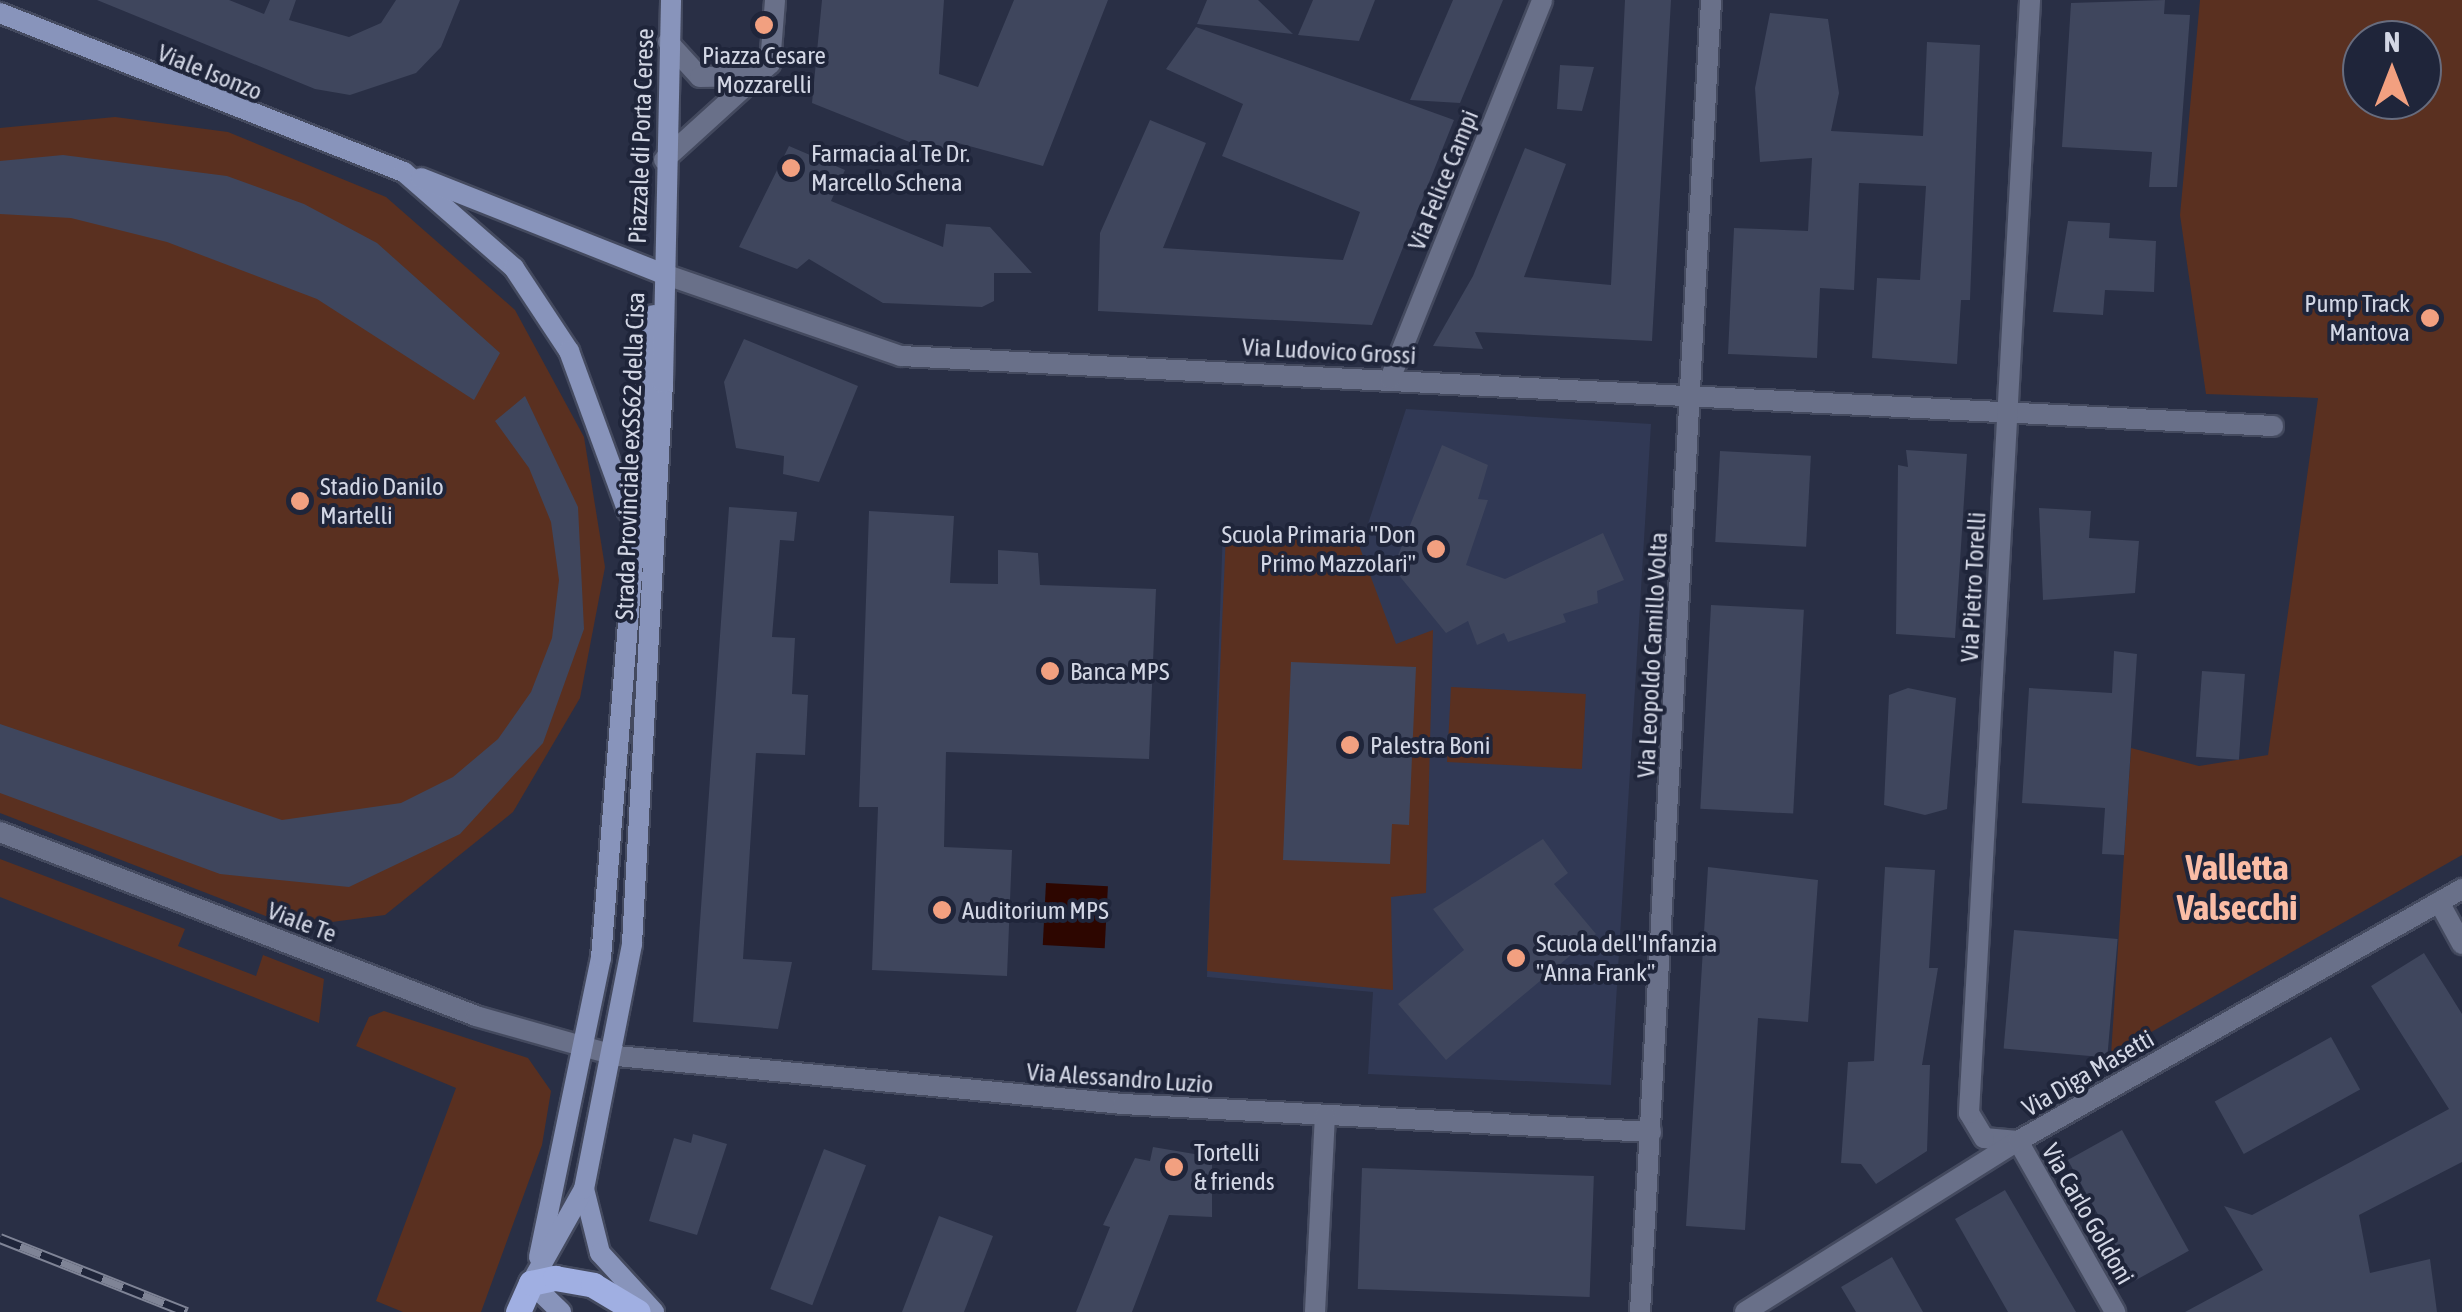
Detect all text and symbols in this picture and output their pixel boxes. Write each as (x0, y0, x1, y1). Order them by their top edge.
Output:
marker: Piazza Cesare Mozzarelli (753, 14, 775, 36)
north arrow (2342, 20, 2442, 120)
text: N (2384, 26, 2400, 58)
street label: Piazzale di Porta Cerese (622, 28, 660, 244)
street label: Viale Isonzo (153, 37, 267, 107)
place label: Piazza Cesare Mozzarelli (702, 41, 826, 100)
street label: Via Felice Campi (1401, 105, 1485, 255)
place label: Farmacia al Te Dr. Marcello Schena (811, 139, 970, 198)
marker: Farmacia al Te Dr. Marcello Schena (780, 157, 802, 179)
place label: Pump Track Mantova (2304, 289, 2410, 348)
street label: Strada Provinciale exSS62 della Cisa (609, 291, 651, 621)
marker: Pump Track Mantova (2419, 307, 2441, 329)
street label: Via Ludovico Grossi (1241, 331, 1417, 371)
place label: Stadio Danilo Martelli (320, 472, 444, 531)
marker: Stadio Danilo Martelli (289, 490, 311, 512)
street label: Via Pietro Torelli (1954, 511, 1992, 663)
place label: Scuola Primaria "Don Primo Mazzolari" (1222, 520, 1416, 579)
street label: Via Leopoldo Camillo Volta (1631, 531, 1673, 779)
marker: Scuola Primaria "Don Primo Mazzolari" (1425, 538, 1447, 560)
place label: Banca MPS (1070, 656, 1169, 686)
marker: Banca MPS (1039, 660, 1061, 682)
place label: Palestra Boni (1370, 730, 1491, 760)
marker: Palestra Boni (1339, 734, 1361, 756)
district label: Valletta Valsecchi (2177, 846, 2297, 928)
street label: Viale Te (263, 895, 341, 949)
place label: Auditorium MPS (962, 895, 1109, 925)
marker: Auditorium MPS (931, 899, 953, 921)
place label: Scuola dell'Infanzia "Anna Frank" (1536, 929, 1717, 988)
marker: Scuola dell'Infanzia "Anna Frank" (1505, 947, 1527, 969)
street label: Via Diga Masetti (2017, 1023, 2159, 1123)
street label: Via Alessandro Luzio (1026, 1057, 1214, 1099)
place label: Tortelli & friends (1194, 1138, 1275, 1197)
street label: Via Carlo Goldoni (2036, 1138, 2140, 1290)
marker: Tortelli & friends (1163, 1156, 1185, 1178)

